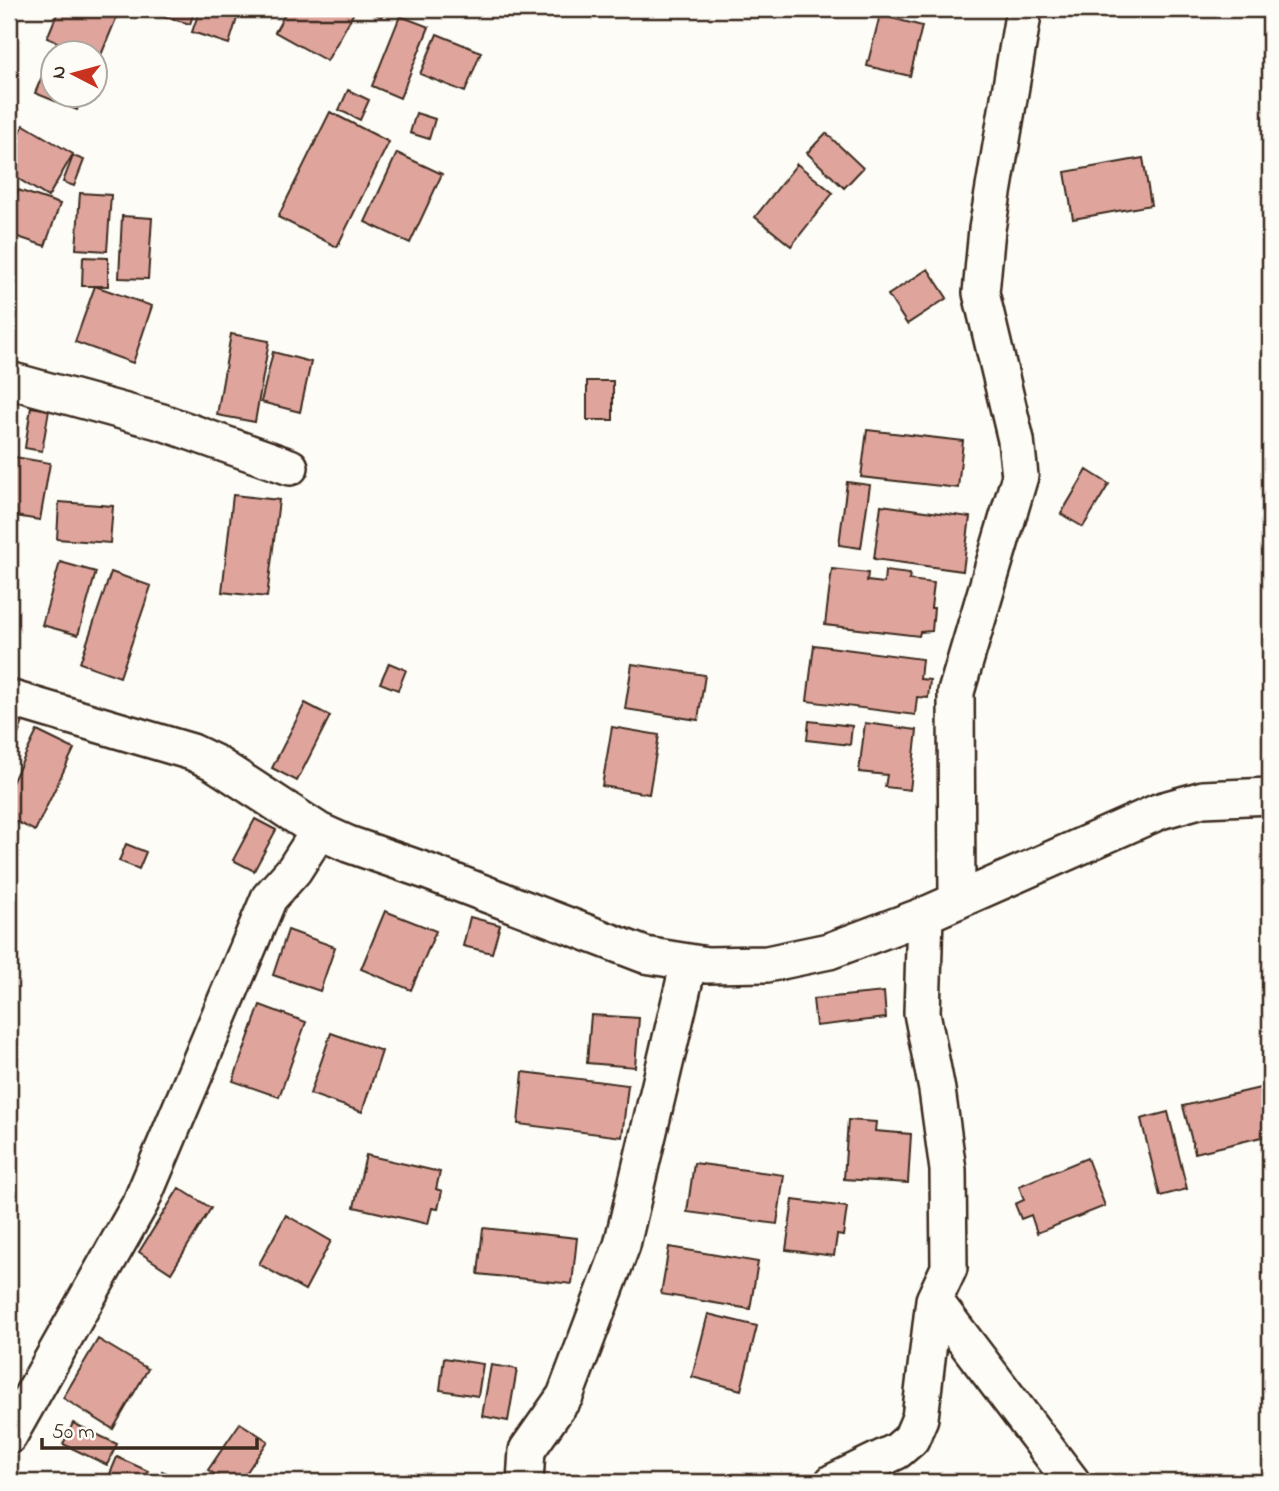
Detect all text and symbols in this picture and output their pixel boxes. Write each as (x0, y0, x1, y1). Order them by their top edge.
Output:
north arrow (38, 38, 108, 108)
text: N (45, 65, 74, 80)
scale bar (42, 1407, 257, 1451)
text: 50 m (52, 1418, 95, 1448)

